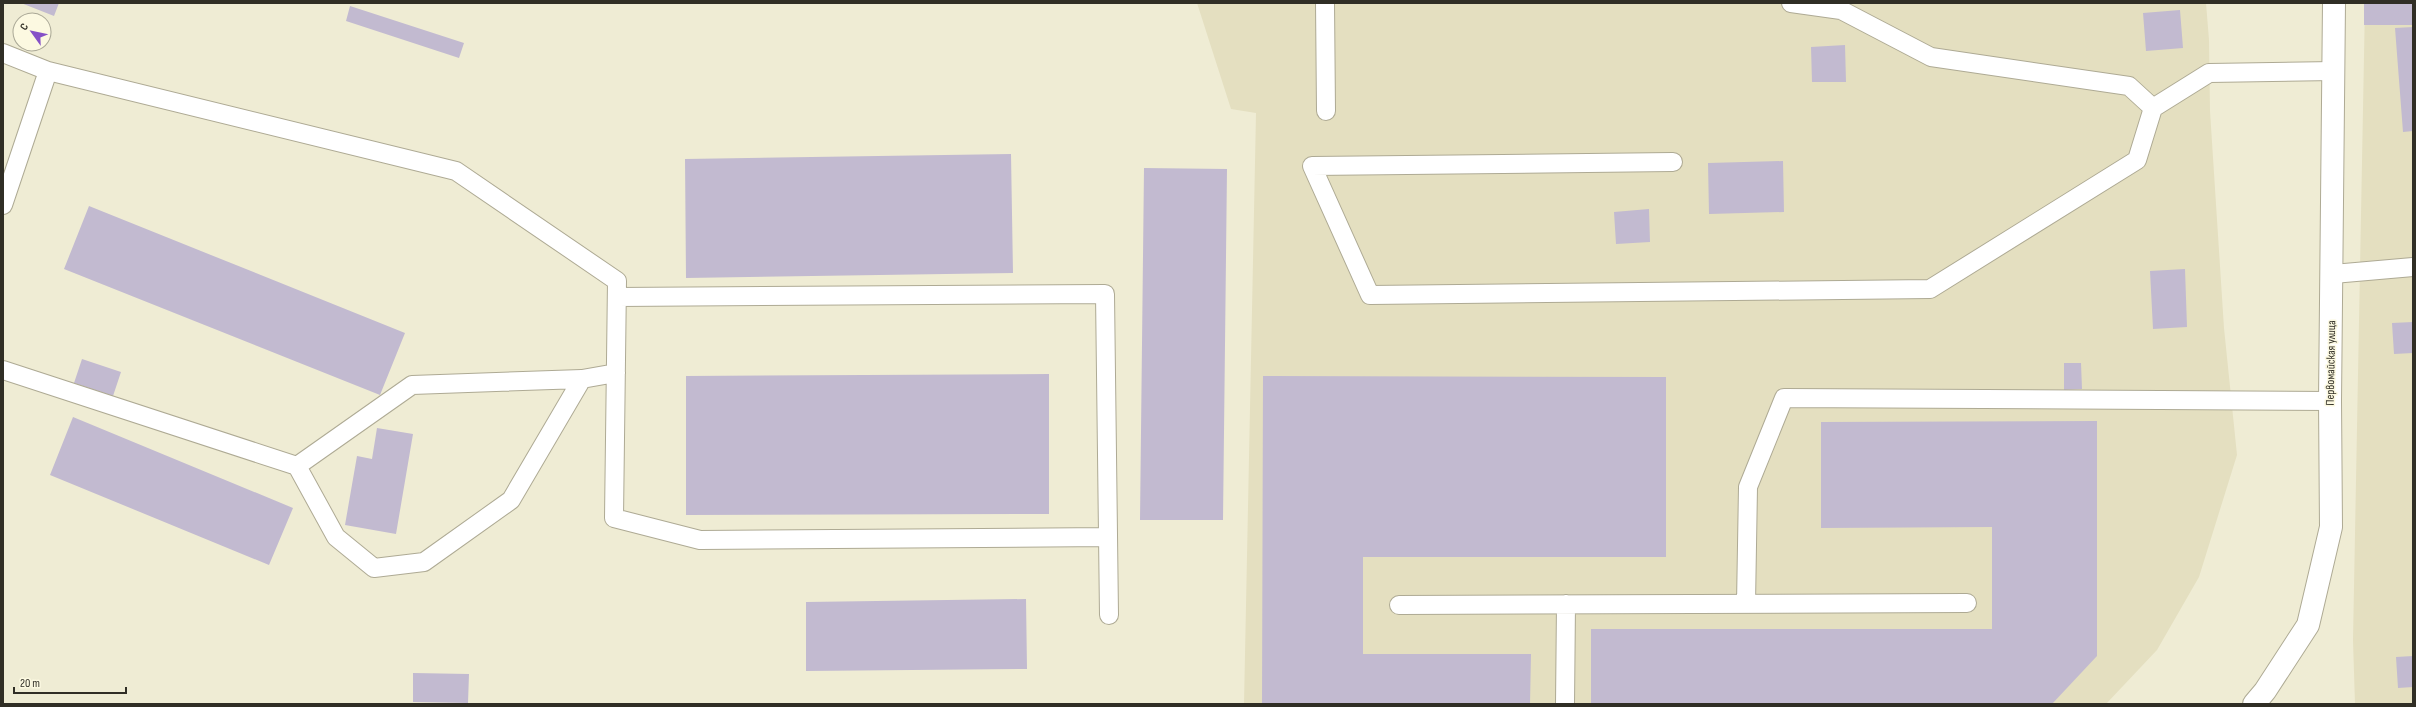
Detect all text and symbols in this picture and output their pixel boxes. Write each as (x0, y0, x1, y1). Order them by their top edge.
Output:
north arrow (12, 12, 52, 52)
text: С (17, 21, 31, 33)
street label: Первомайская улица (2323, 320, 2339, 406)
scale bar (14, 669, 126, 695)
text: 20 m (20, 676, 40, 691)

